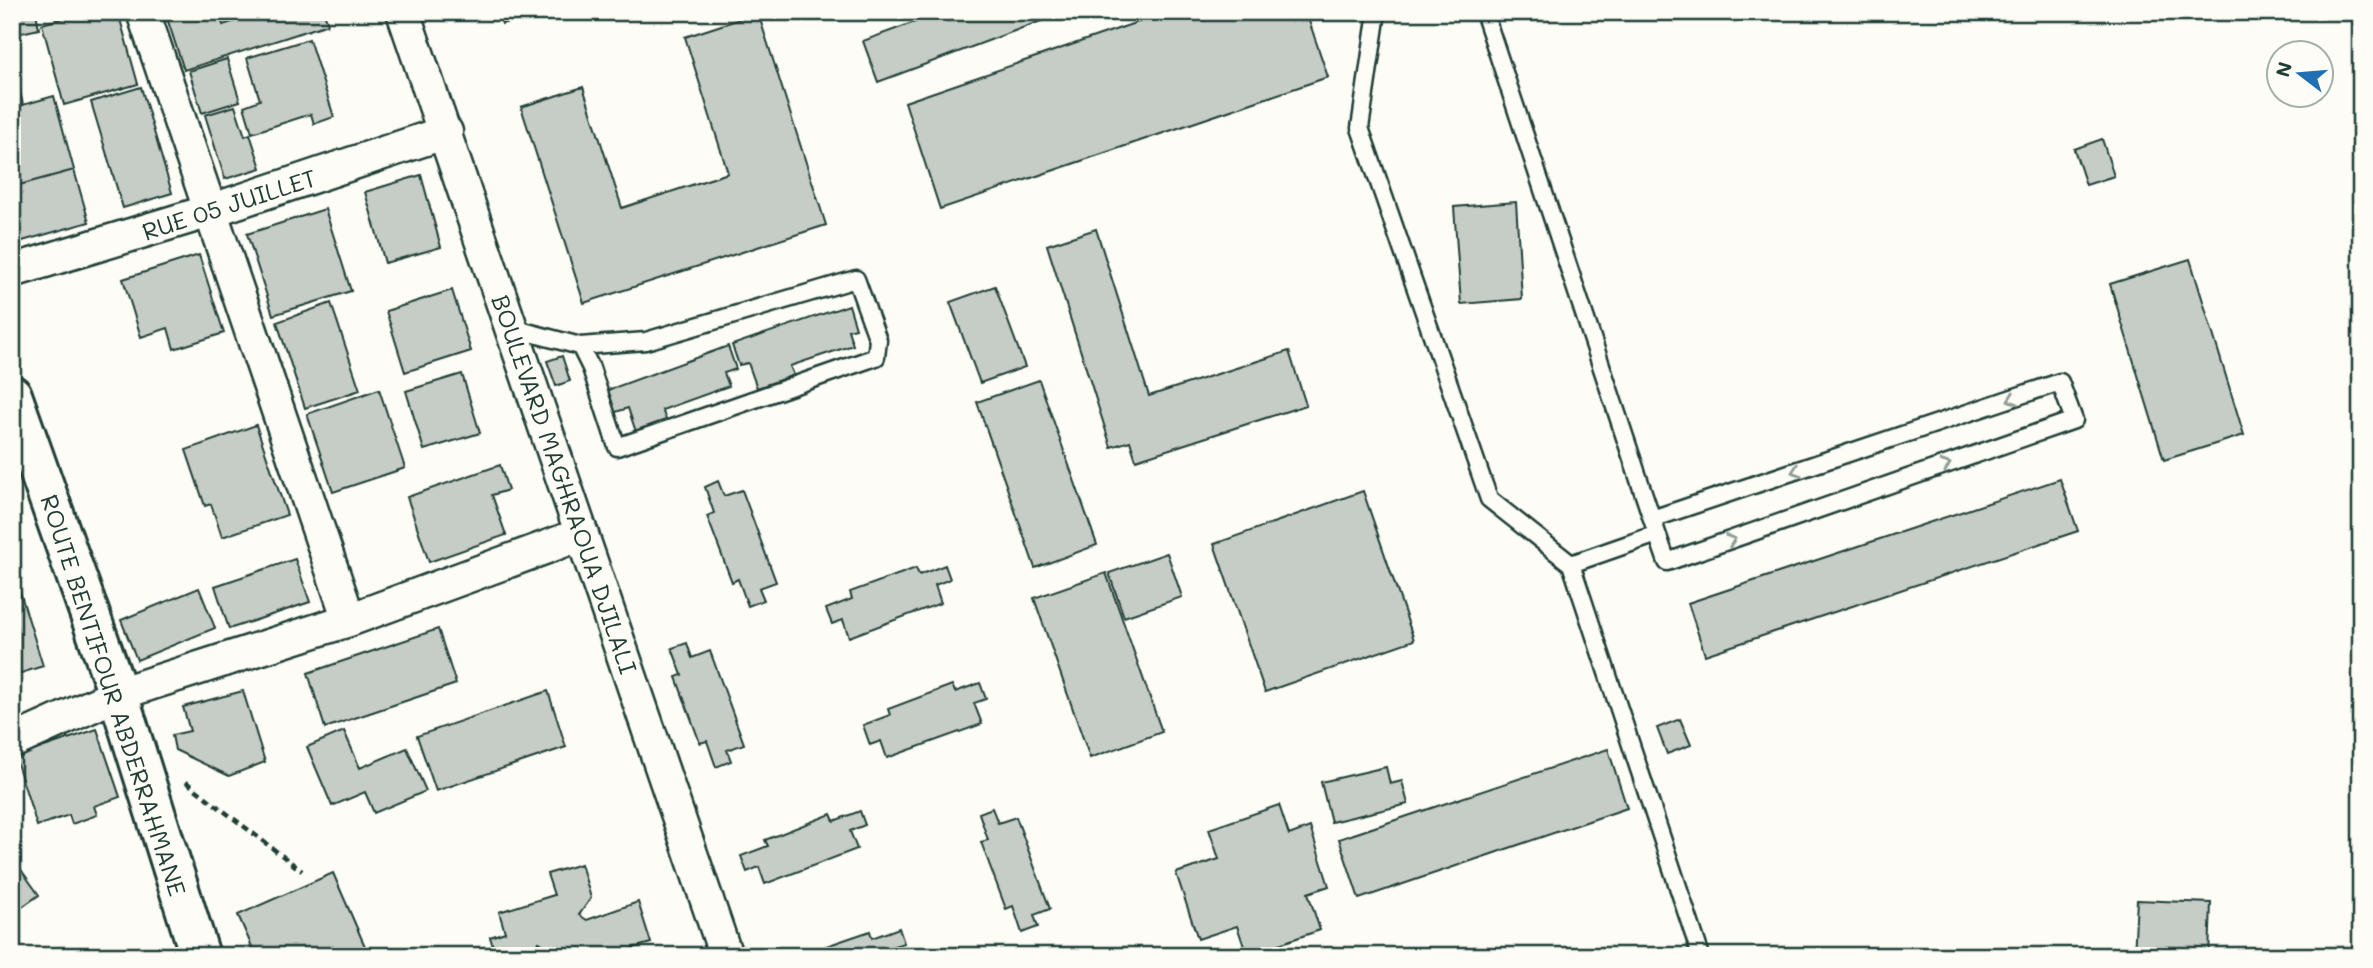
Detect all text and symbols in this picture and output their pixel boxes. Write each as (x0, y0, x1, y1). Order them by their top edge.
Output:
north arrow (2264, 38, 2334, 108)
text: N (2269, 59, 2297, 80)
street label: RUE 05 JUILLET (138, 161, 320, 247)
street label: BOULEVARD MAGHRAOUA DJILALI (485, 290, 645, 678)
one-way arrow (2006, 391, 2018, 405)
one-way arrow (1939, 459, 1952, 473)
one-way arrow (1790, 463, 1802, 477)
street label: ROUTE BENTIFOUR ABDERRAHMANE (34, 490, 194, 900)
one-way arrow (1725, 534, 1737, 548)

